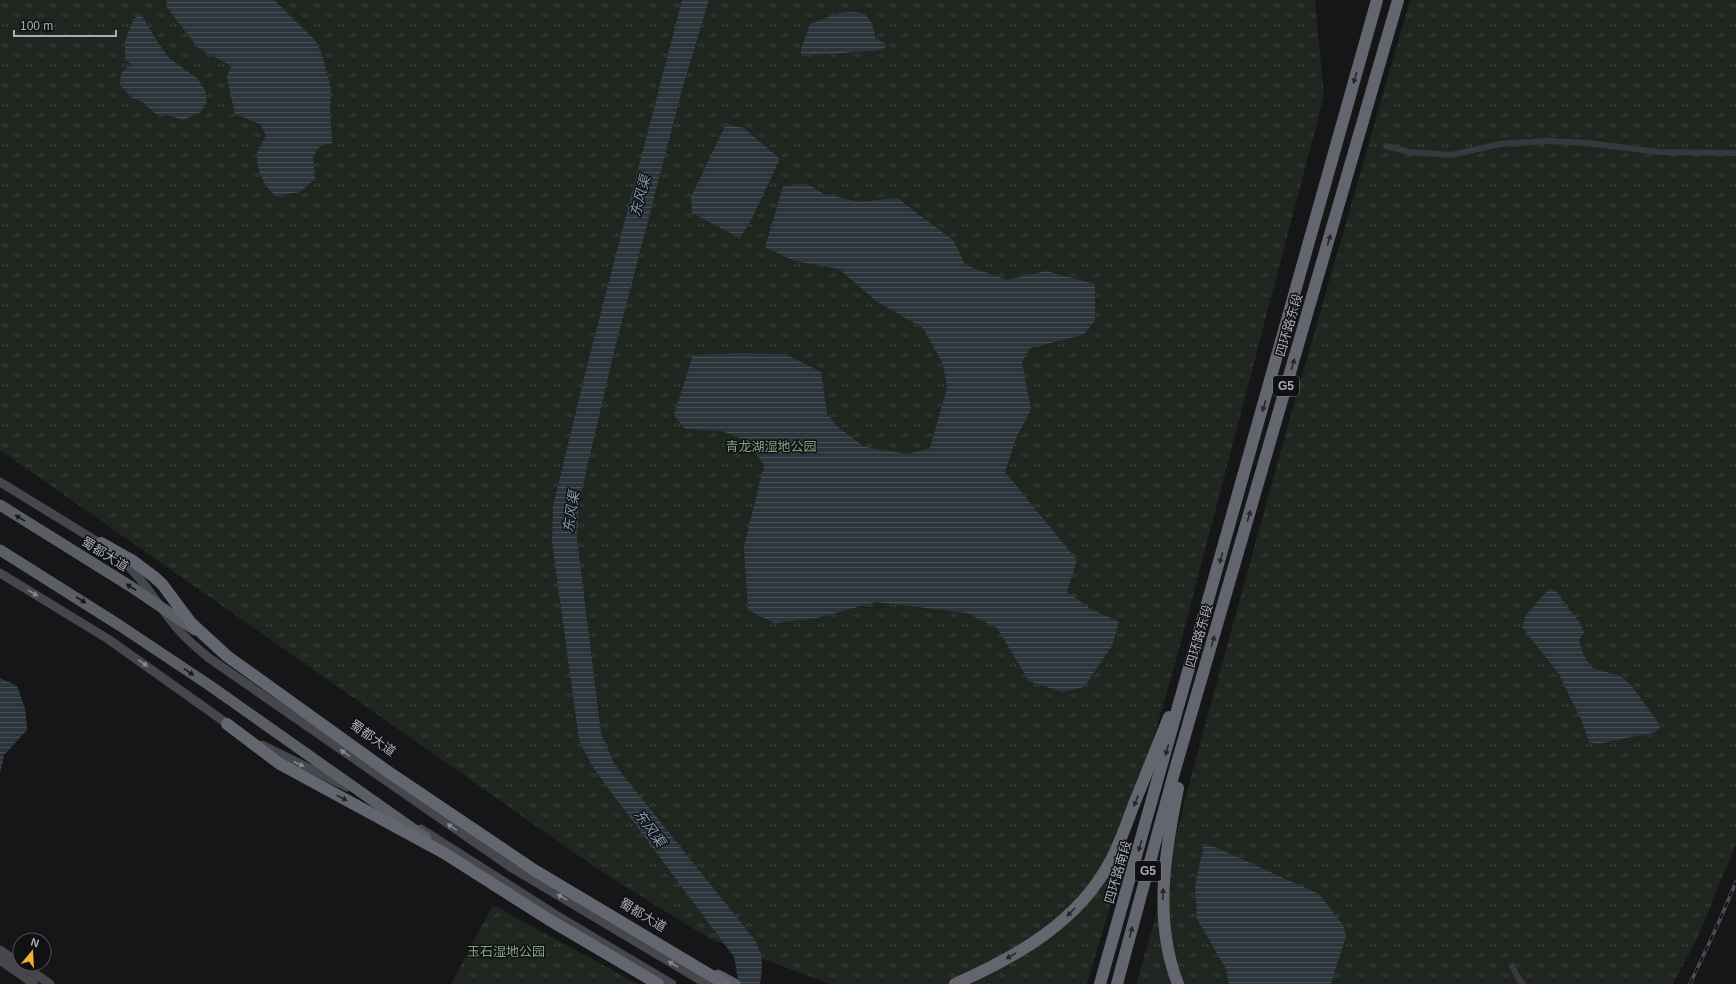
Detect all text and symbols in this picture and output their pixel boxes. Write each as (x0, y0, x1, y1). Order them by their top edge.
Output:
scale bar (14, 12, 116, 38)
text: 100 m (20, 19, 53, 33)
one-way arrow (1352, 72, 1358, 84)
water label: 东风渠 (627, 172, 654, 218)
one-way arrow (1326, 233, 1332, 245)
street label: 四环路东段 (1273, 292, 1305, 358)
one-way arrow (1290, 358, 1296, 370)
road number: G5 (1273, 376, 1299, 396)
one-way arrow (1261, 400, 1267, 412)
park label: 青龙湖湿地公园 (725, 439, 817, 454)
water label: 东风渠 (560, 488, 582, 534)
one-way arrow (1246, 510, 1252, 522)
one-way arrow (14, 514, 26, 521)
street label: 蜀都大道 (79, 534, 131, 574)
one-way arrow (1218, 552, 1224, 564)
one-way arrow (125, 583, 136, 590)
one-way arrow (28, 589, 39, 597)
one-way arrow (75, 596, 87, 603)
street label: 四环路东段 (1183, 603, 1215, 669)
one-way arrow (1210, 635, 1216, 647)
one-way arrow (137, 659, 148, 668)
one-way arrow (184, 668, 194, 676)
street label: 蜀都大道 (347, 717, 399, 759)
one-way arrow (1164, 744, 1170, 756)
one-way arrow (340, 749, 351, 757)
one-way arrow (293, 761, 304, 767)
one-way arrow (337, 795, 348, 801)
one-way arrow (1132, 795, 1138, 807)
water label: 东风渠 (631, 806, 670, 851)
one-way arrow (447, 823, 457, 831)
street label: 四环路南段 (1102, 839, 1134, 905)
one-way arrow (1137, 840, 1143, 852)
road number: G5 (1135, 861, 1161, 881)
one-way arrow (1160, 887, 1166, 900)
one-way arrow (556, 894, 568, 901)
street label: 蜀都大道 (617, 895, 669, 935)
one-way arrow (1067, 907, 1076, 917)
one-way arrow (1129, 926, 1135, 938)
north arrow (12, 932, 52, 972)
text: N (29, 936, 41, 949)
park label: 玉石湿地公园 (467, 944, 545, 959)
one-way arrow (1005, 952, 1017, 959)
one-way arrow (668, 960, 678, 968)

